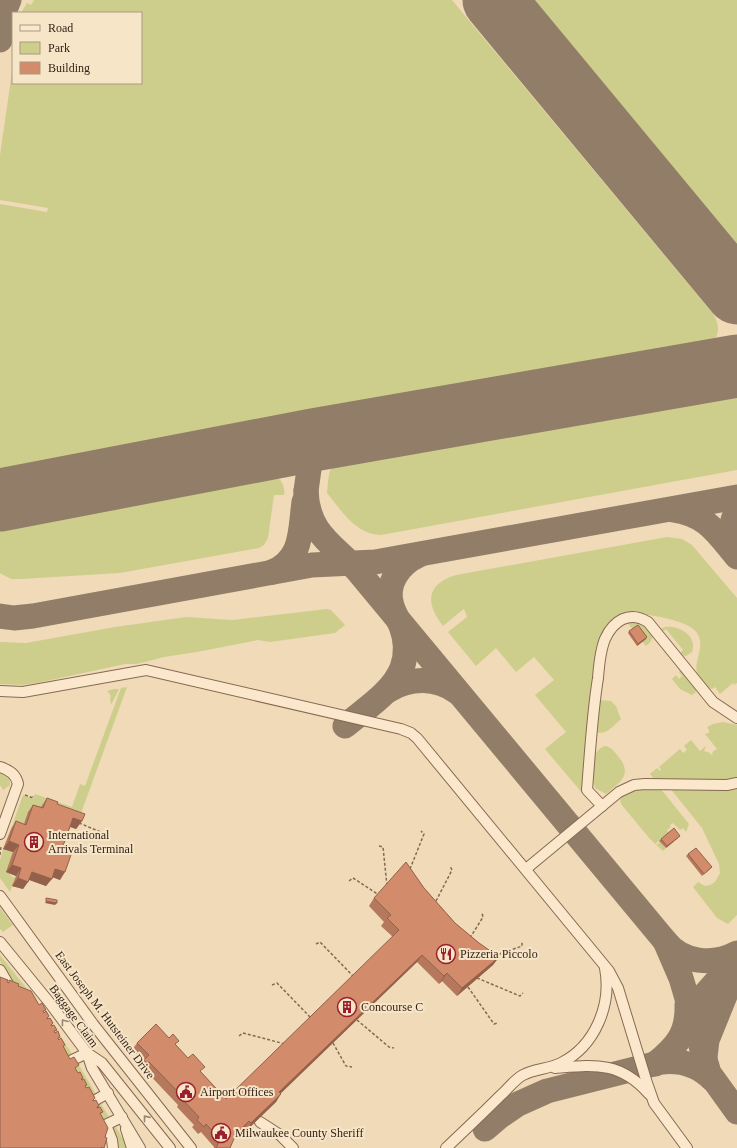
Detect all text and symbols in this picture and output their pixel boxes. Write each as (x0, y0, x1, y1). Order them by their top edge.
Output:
legend (12, 12, 142, 84)
text: Road (48, 21, 73, 35)
text: Park (48, 41, 70, 55)
text: Building (48, 61, 90, 75)
place label: International Arrivals Terminal (48, 828, 134, 856)
building icon: International Arrivals Terminal (23, 831, 45, 853)
restaurant icon: Pizzeria Piccolo (435, 943, 457, 965)
place label: Pizzeria Piccolo (460, 947, 538, 961)
street label: East Joseph M. Hutsteiner Drive (52, 948, 158, 1082)
street label: Baggage Claim (46, 982, 102, 1051)
building icon: Concourse C (336, 996, 358, 1018)
place label: Concourse C (361, 1000, 423, 1014)
one-way arrow (62, 1019, 69, 1026)
public building icon: Airport Offices (175, 1081, 197, 1103)
place label: Airport Offices (200, 1085, 274, 1099)
one-way arrow (143, 1115, 150, 1122)
public building icon: Milwaukee County Sheriff (210, 1122, 232, 1144)
place label: Milwaukee County Sheriff (235, 1126, 363, 1140)

